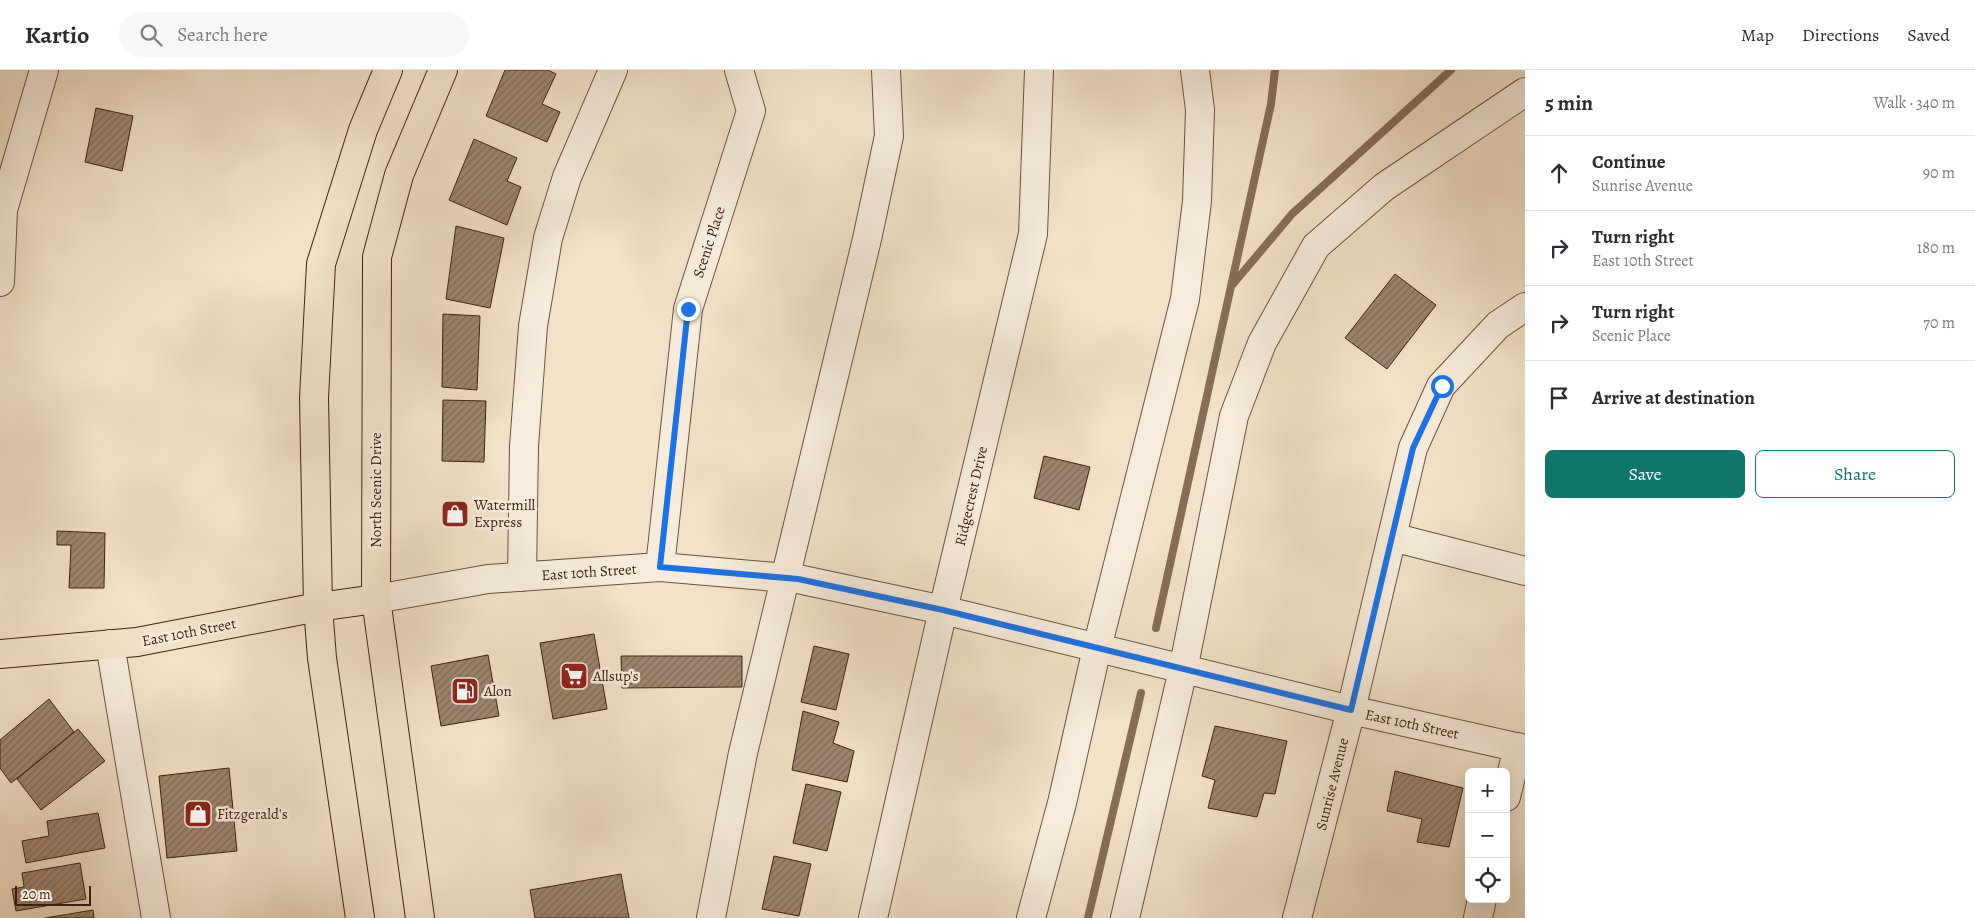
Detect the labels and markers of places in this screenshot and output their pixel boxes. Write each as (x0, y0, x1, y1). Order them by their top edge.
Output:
place label: Watermill Express (473, 495, 536, 532)
shop icon: Watermill Express (440, 499, 470, 529)
supermarket icon: Allsup's (559, 661, 589, 691)
place label: Allsup's (592, 666, 639, 686)
fuel station icon: Alon (450, 676, 480, 706)
place label: Alon (483, 681, 512, 701)
shop icon: Fitzgerald's (183, 799, 213, 829)
place label: Fitzgerald's (217, 804, 288, 824)

